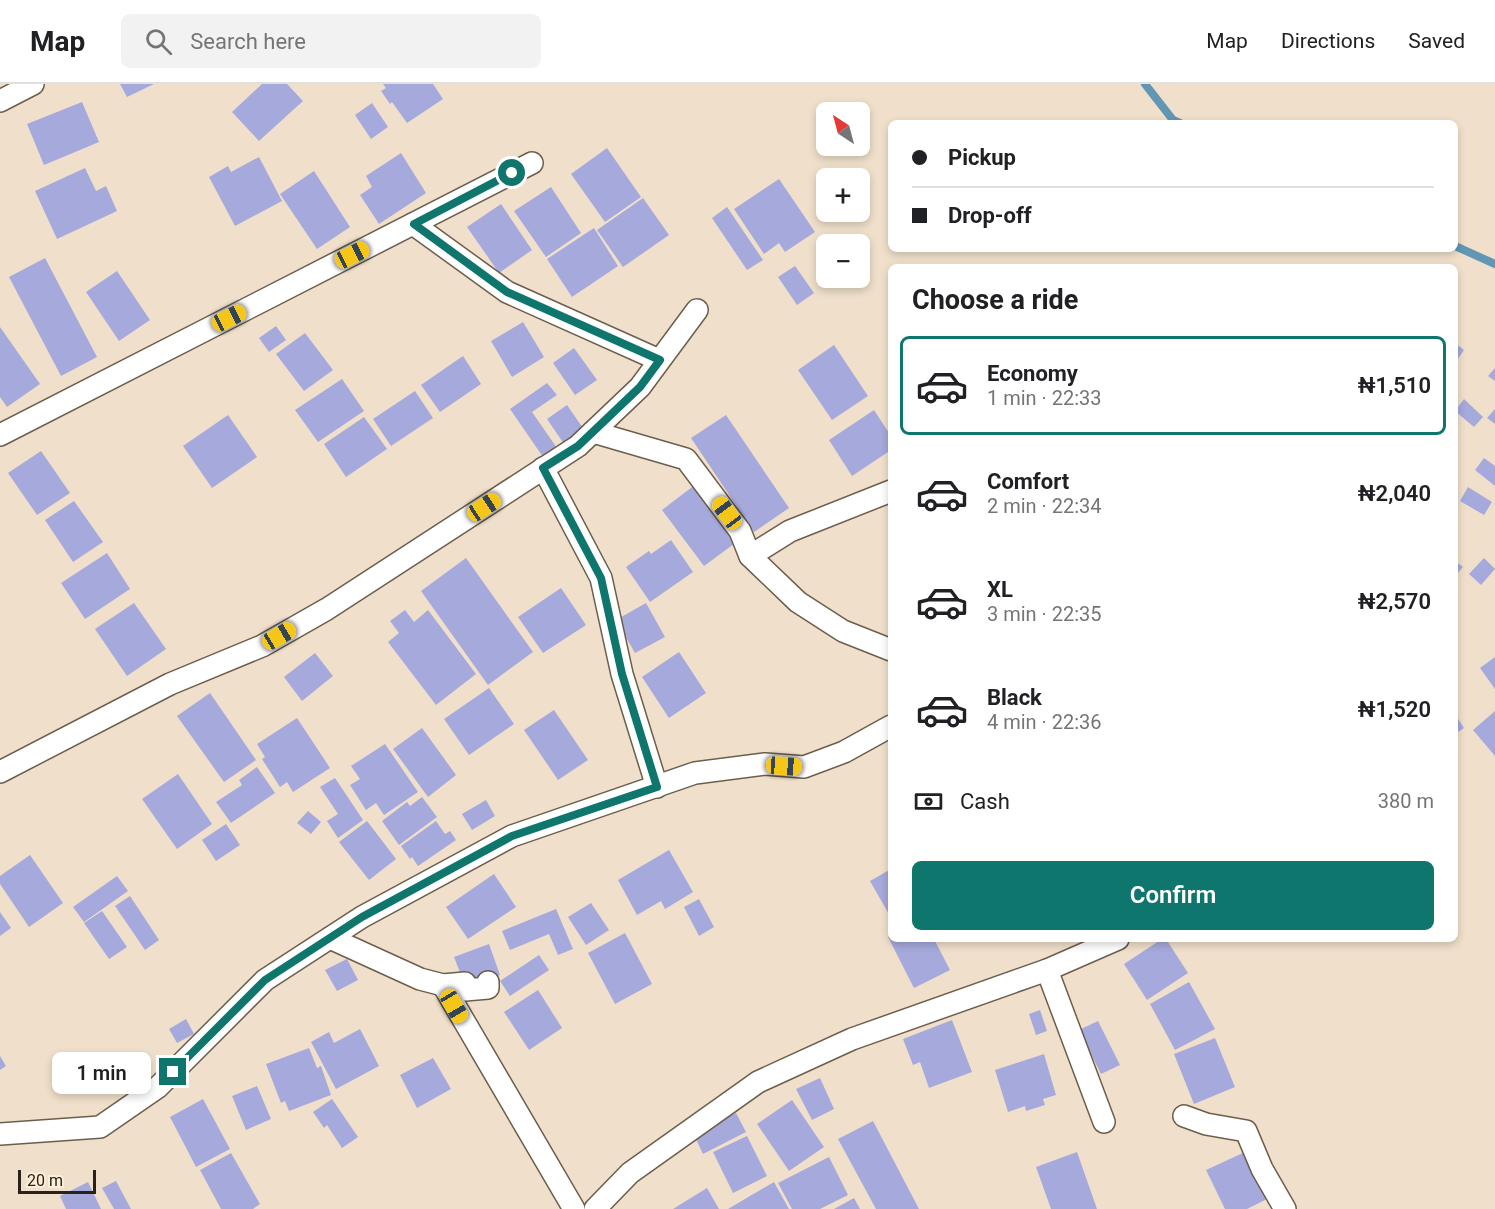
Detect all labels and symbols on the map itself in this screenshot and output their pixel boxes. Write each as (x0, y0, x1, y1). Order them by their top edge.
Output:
north arrow (816, 102, 870, 156)
route start (498, 159, 525, 186)
car (332, 239, 372, 271)
car (209, 302, 249, 334)
car (464, 490, 504, 524)
car (709, 493, 745, 533)
car (259, 619, 299, 653)
car (765, 756, 803, 776)
car (437, 986, 471, 1026)
callout: 1 min (53, 1051, 152, 1093)
route end (159, 1058, 186, 1085)
scale bar (18, 1167, 96, 1194)

